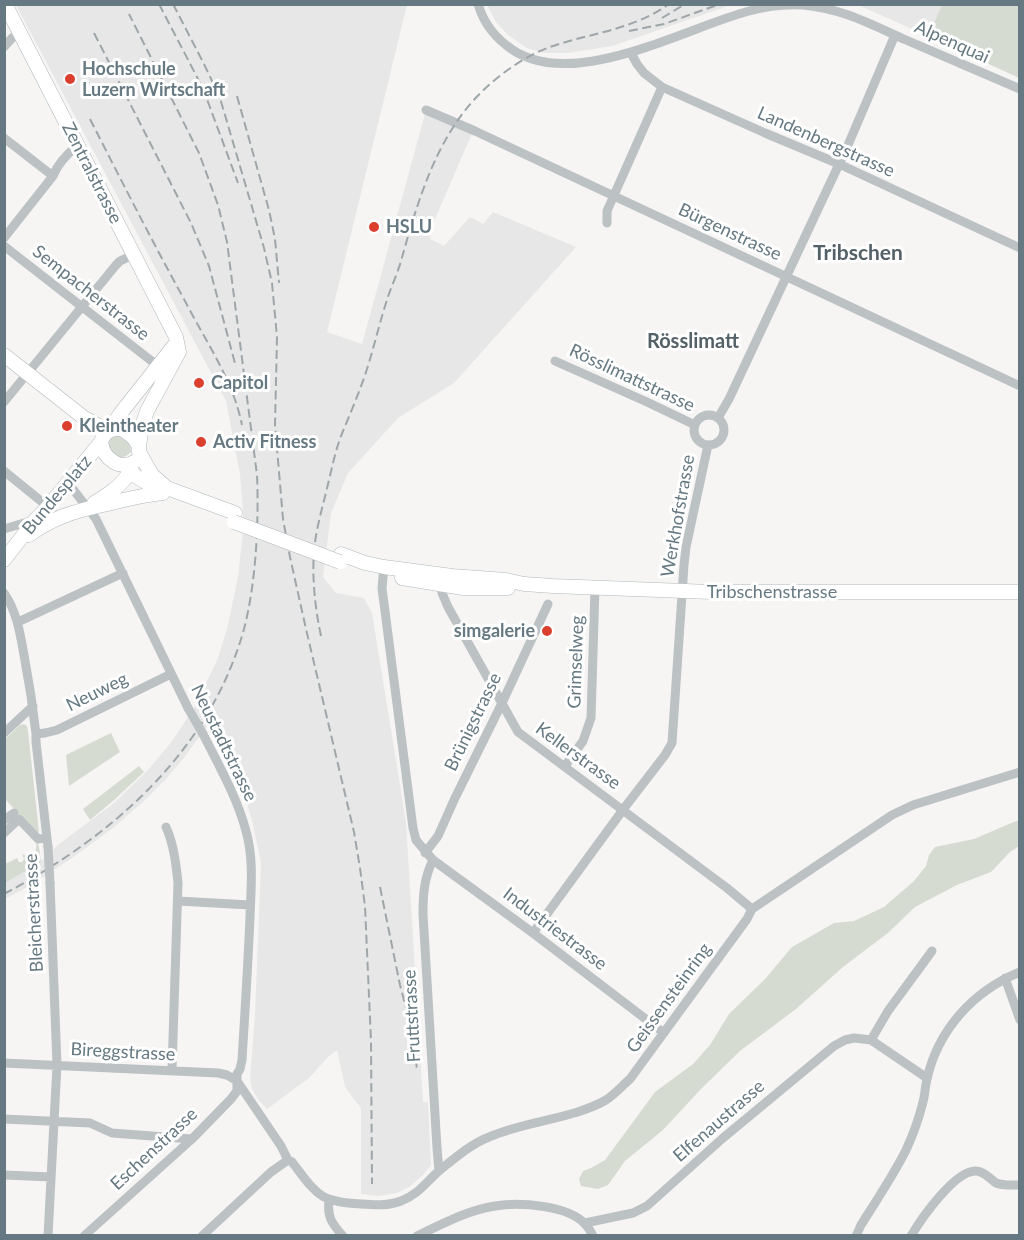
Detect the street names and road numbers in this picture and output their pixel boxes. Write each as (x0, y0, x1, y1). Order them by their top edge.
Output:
street label: Alpenquai (911, 16, 993, 68)
street label: Landenbergstrasse (754, 102, 898, 182)
street label: Zentralstrasse (57, 119, 127, 227)
street label: Bürgenstrasse (675, 199, 785, 265)
street label: Sempacherstrasse (28, 241, 154, 345)
street label: Rösslimattstrasse (566, 340, 698, 416)
street label: Bundesplatz (18, 451, 96, 539)
street label: Werkhofstrasse (657, 453, 699, 579)
street label: Tribschenstrasse (707, 581, 837, 603)
street label: Grimselweg (564, 615, 588, 709)
street label: Neuweg (63, 668, 131, 716)
street label: Brünigstrasse (440, 669, 506, 775)
street label: Neustadtstrasse (186, 681, 262, 805)
street label: Kellerstrasse (531, 718, 625, 794)
street label: Bleicherstrasse (20, 853, 48, 973)
street label: Industriestrasse (499, 883, 611, 975)
street label: Geissensteinring (622, 939, 716, 1057)
street label: Fruttstrasse (399, 969, 425, 1063)
street label: Bireggstrasse (70, 1038, 176, 1066)
street label: Elfenaustrasse (669, 1076, 769, 1166)
street label: Eschenstrasse (106, 1103, 202, 1195)

